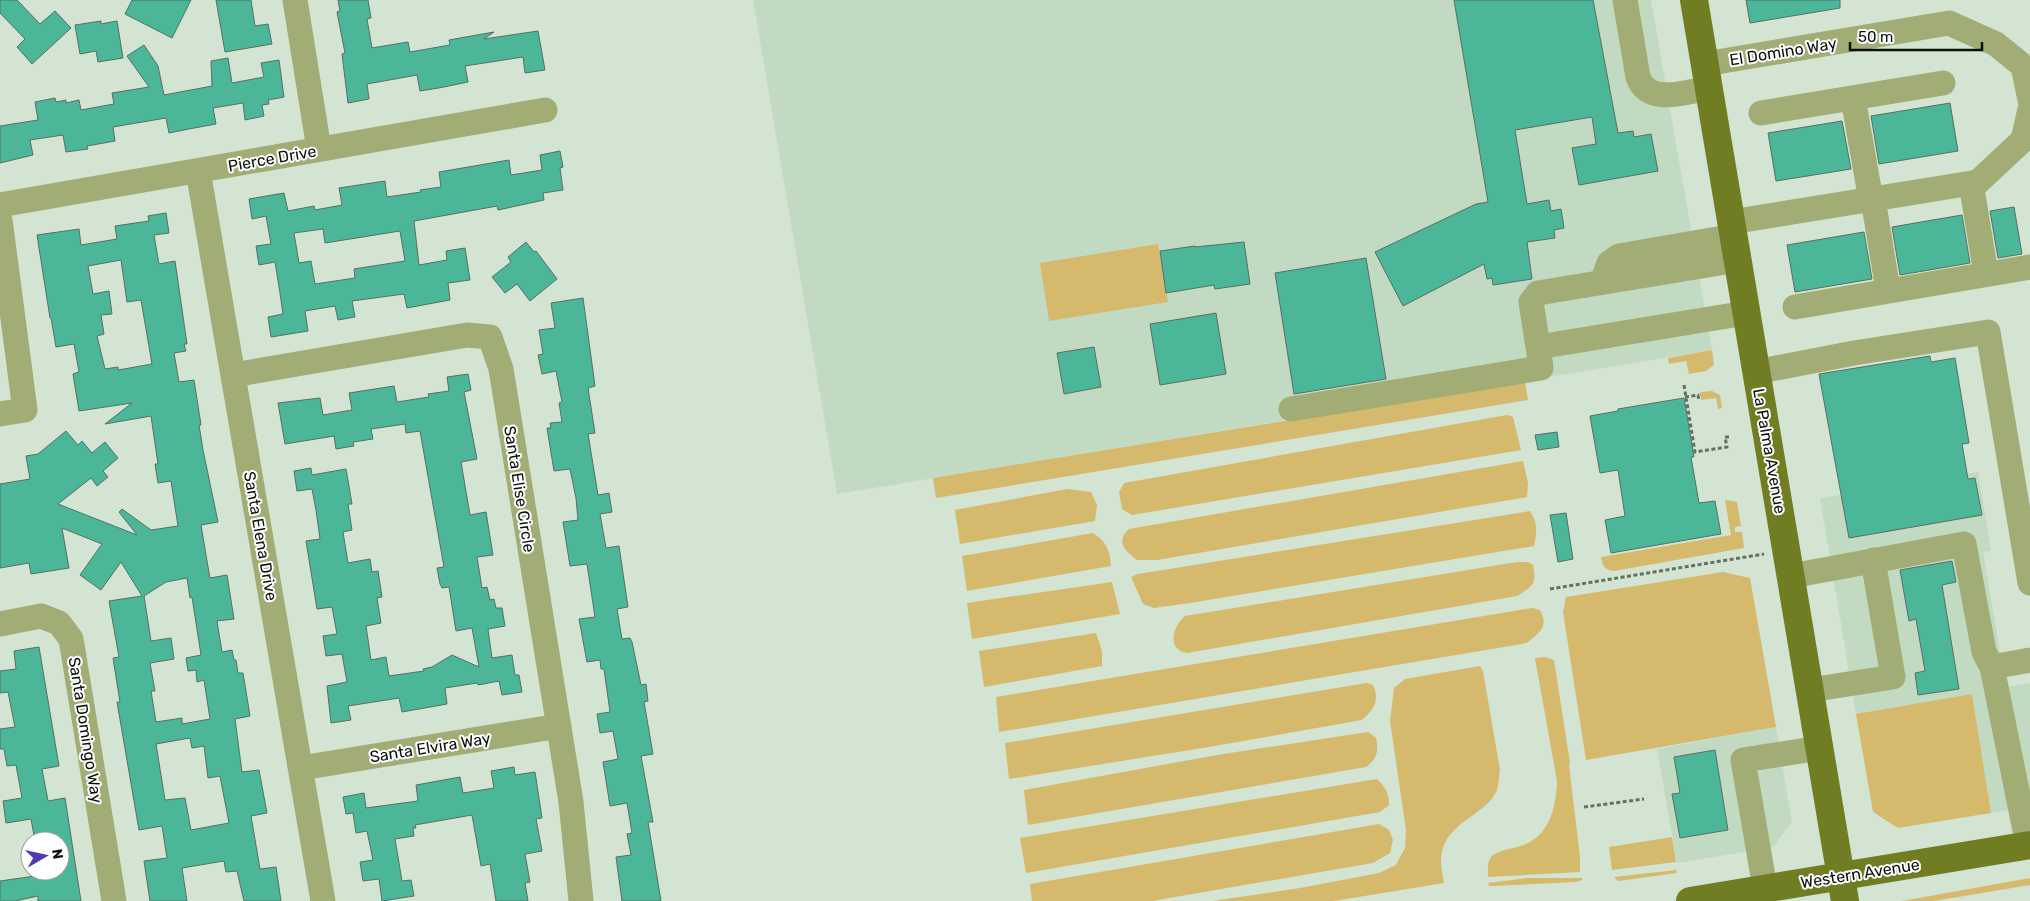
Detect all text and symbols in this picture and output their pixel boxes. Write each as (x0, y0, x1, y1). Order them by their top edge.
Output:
scale bar (1850, 20, 1982, 52)
text: 50 m (1858, 28, 1893, 46)
street label: El Domino Way (1728, 34, 1838, 69)
street label: Pierce Drive (226, 141, 318, 176)
street label: La Palma Avenue (1749, 387, 1790, 515)
street label: Santa Elise Circle (500, 424, 539, 554)
street label: Santa Elena Drive (240, 470, 281, 602)
street label: Santa Domingo Way (65, 656, 106, 805)
street label: Santa Elvira Way (368, 729, 492, 766)
north arrow (20, 831, 70, 881)
text: N (48, 848, 67, 860)
street label: Western Avenue (1799, 855, 1921, 892)

